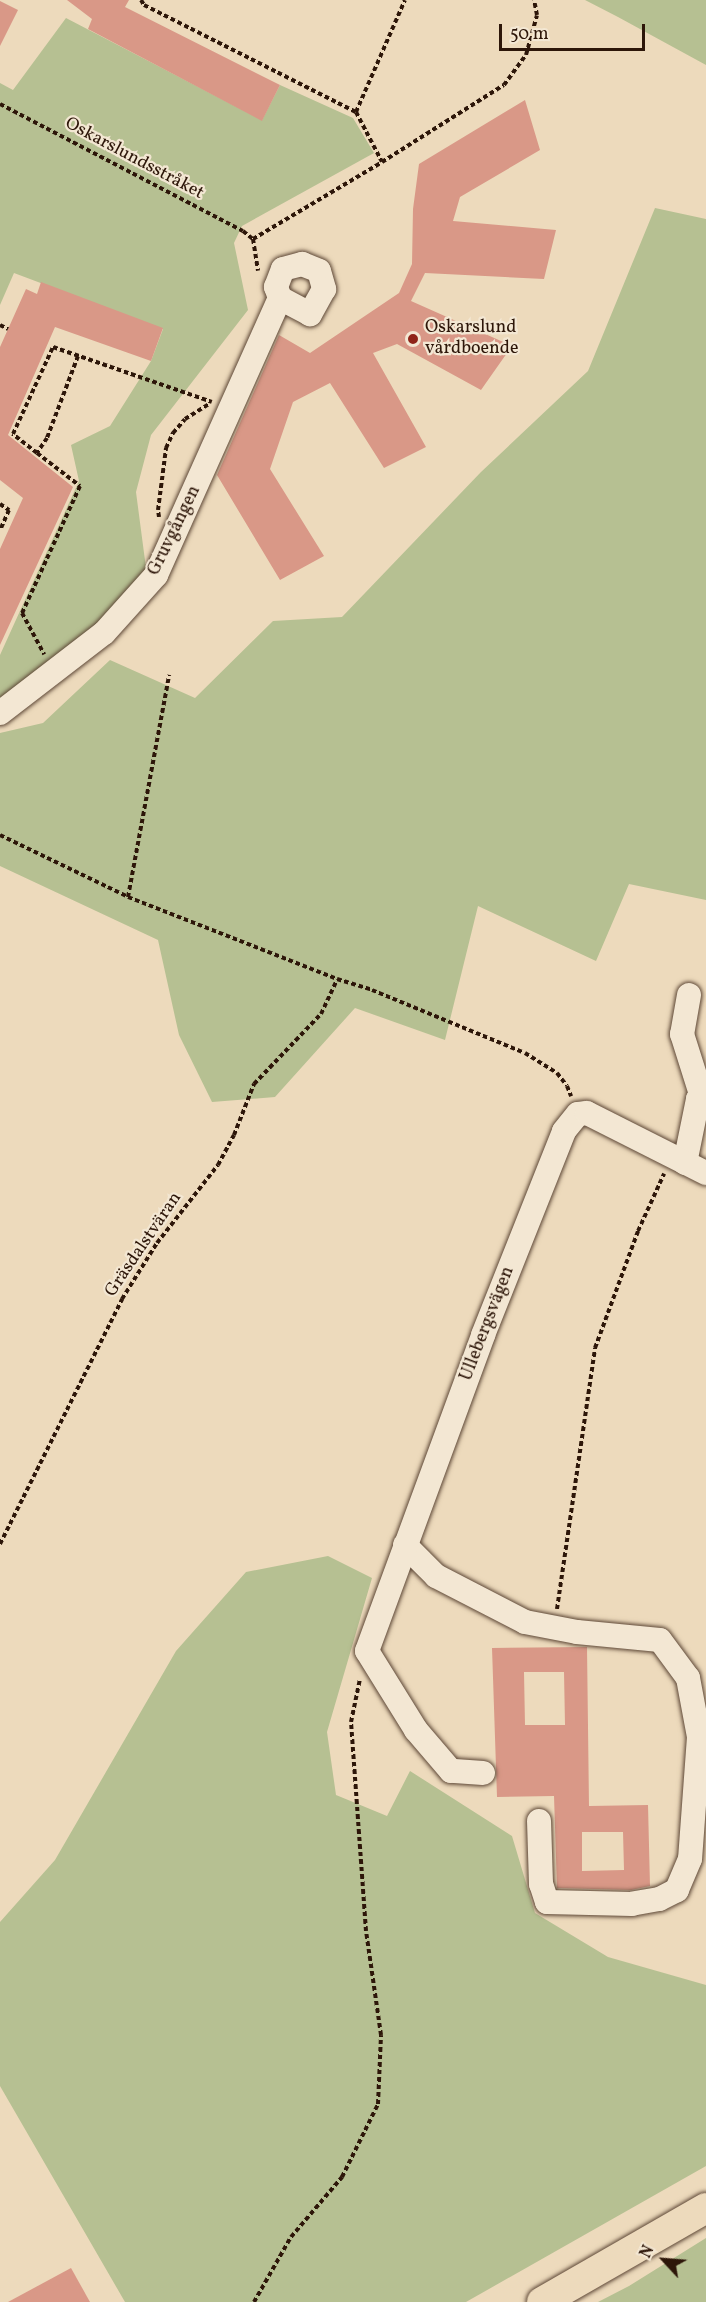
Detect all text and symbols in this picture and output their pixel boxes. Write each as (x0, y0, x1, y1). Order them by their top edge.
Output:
scale bar (502, 12, 648, 50)
text: 50 m (510, 22, 549, 47)
street label: Oskarslundsstråket (61, 113, 207, 205)
place label: Oskarslund vårdboende (425, 318, 519, 360)
marker: Oskarslund vårdboende (406, 332, 420, 346)
street label: Gruvgången (144, 483, 206, 579)
street label: Gräsdalstväran (101, 1189, 187, 1301)
street label: Ullebergsvägen (456, 1264, 520, 1384)
north arrow (634, 2230, 694, 2290)
text: N (635, 2242, 660, 2262)

